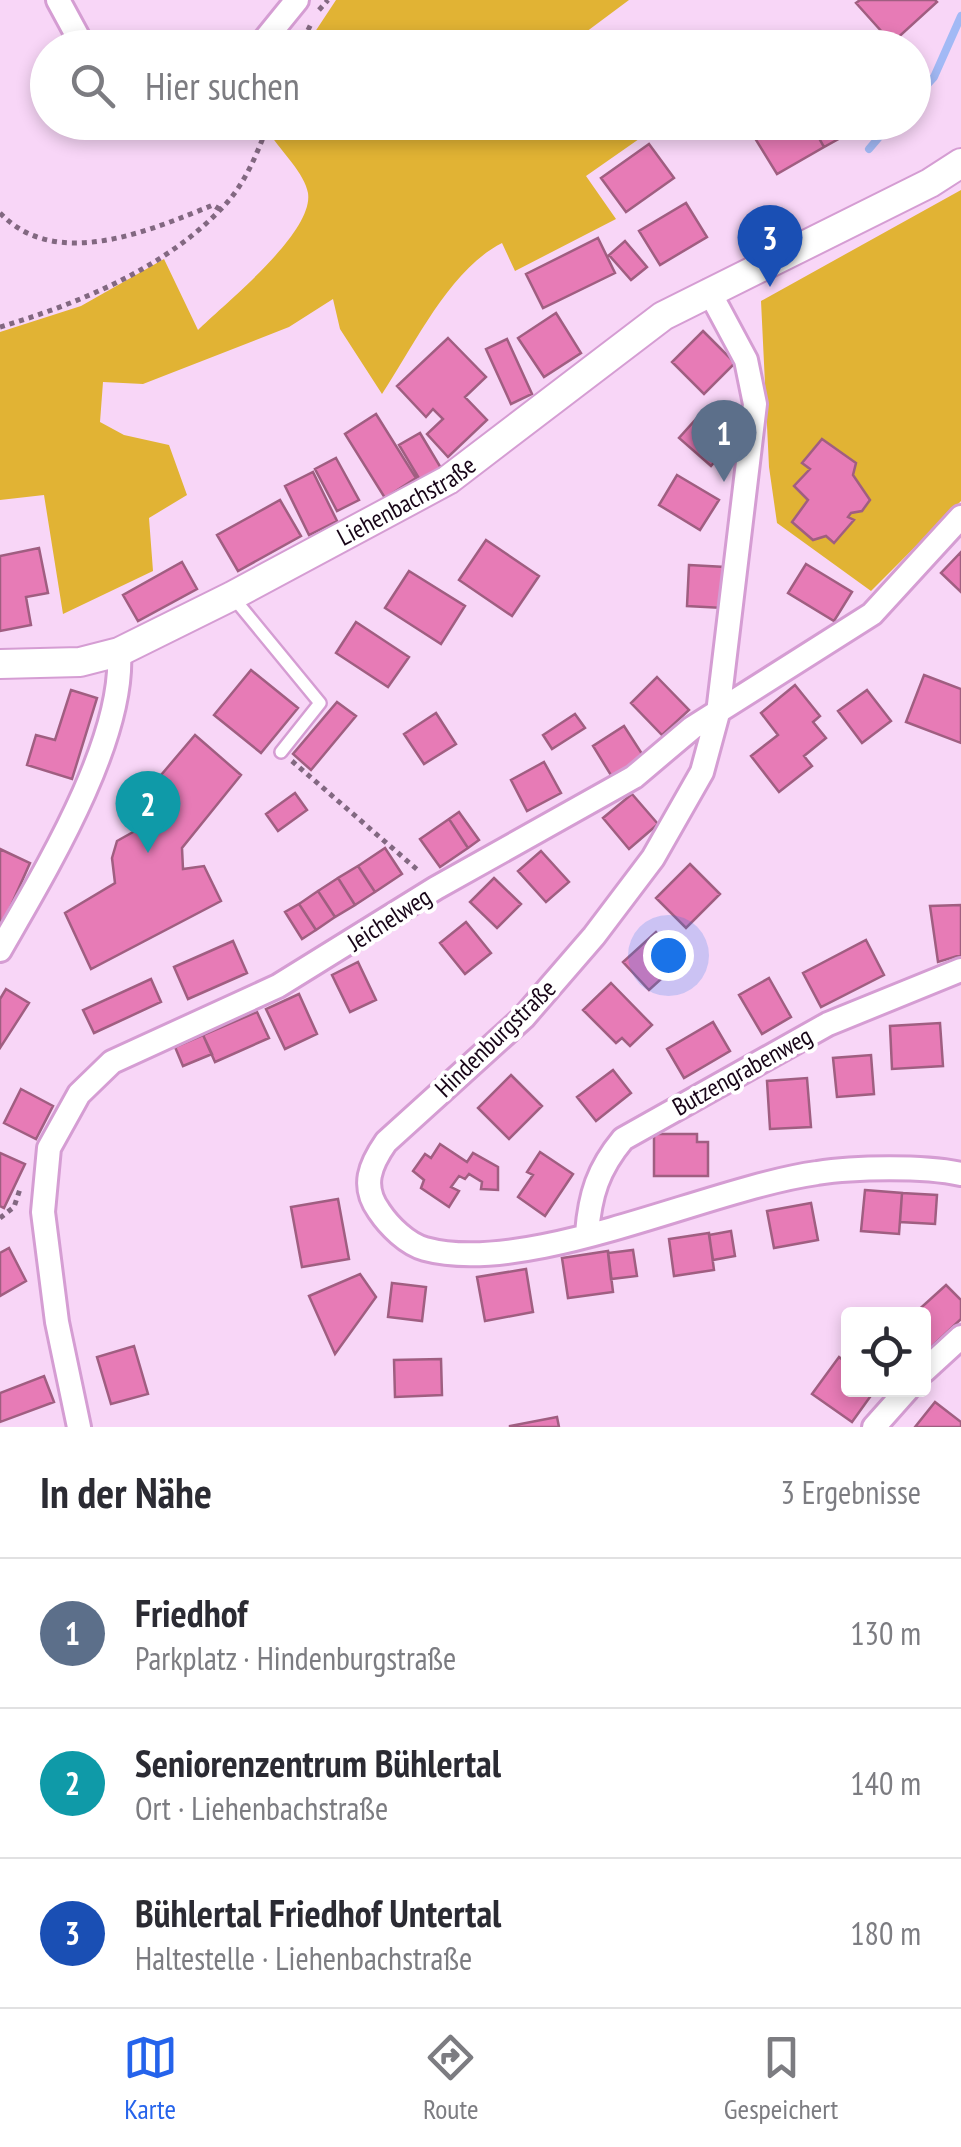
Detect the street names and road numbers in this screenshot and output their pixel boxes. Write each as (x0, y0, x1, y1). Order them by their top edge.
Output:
street label: Liehenbachstraße (332, 449, 482, 553)
street label: Jeichelweg (340, 880, 437, 958)
street label: Hindenburgstraße (428, 972, 562, 1104)
street label: Butzengrabenweg (667, 1019, 817, 1123)

